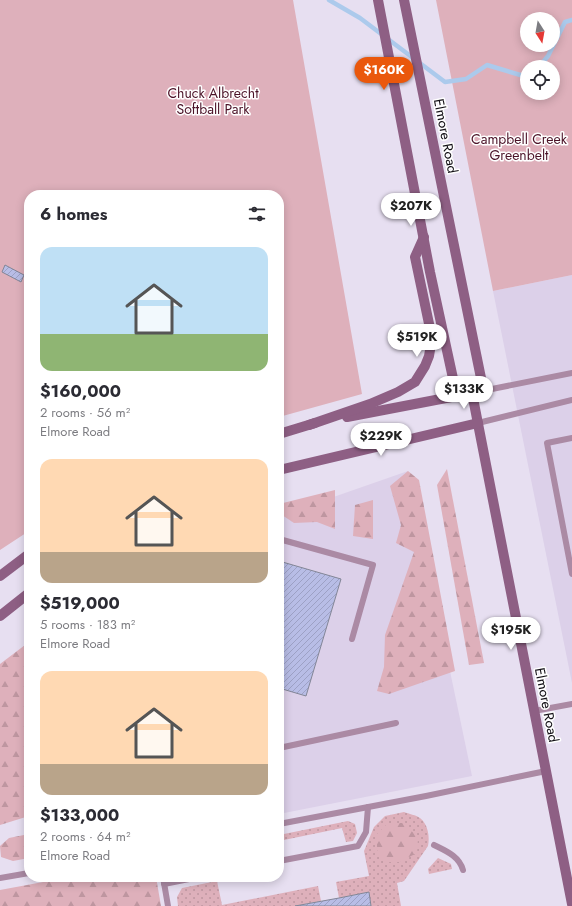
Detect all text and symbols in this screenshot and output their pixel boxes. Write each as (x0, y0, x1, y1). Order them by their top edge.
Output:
north arrow (520, 12, 560, 52)
map controls (520, 12, 560, 100)
pin: $160K (356, 57, 412, 91)
text: $160K (363, 60, 405, 79)
button: locate (520, 60, 560, 100)
park label: Chuck Albrecht Softball Park (168, 83, 259, 119)
street label: Elmore Road (429, 97, 463, 175)
park label: Campbell Creek Greenbelt (471, 129, 568, 165)
pin: $207K (383, 193, 439, 227)
text: $207K (390, 196, 432, 215)
text: 6 homes (40, 202, 108, 226)
icon: filters (246, 203, 268, 225)
icon: home (118, 273, 190, 345)
pin: $519K (389, 324, 445, 358)
text: $519K (397, 327, 437, 346)
pin: $133K (436, 376, 492, 410)
text: $160,000 (40, 379, 121, 403)
text: $133K (444, 379, 484, 398)
text: 2 rooms · 56 m² (40, 403, 130, 422)
text: Elmore Road (40, 422, 110, 441)
pin: $229K (353, 423, 409, 457)
text: $229K (360, 426, 402, 445)
icon: home (118, 485, 190, 557)
text: $519,000 (40, 591, 120, 615)
text: 5 rooms · 183 m² (40, 615, 135, 634)
pin: $195K (483, 617, 539, 651)
text: $195K (491, 620, 531, 639)
text: Elmore Road (40, 634, 110, 653)
street label: Elmore Road (530, 666, 564, 744)
icon: home (118, 697, 190, 769)
text: $133,000 (40, 803, 119, 827)
text: 2 rooms · 64 m² (40, 827, 130, 846)
text: Elmore Road (40, 846, 110, 865)

